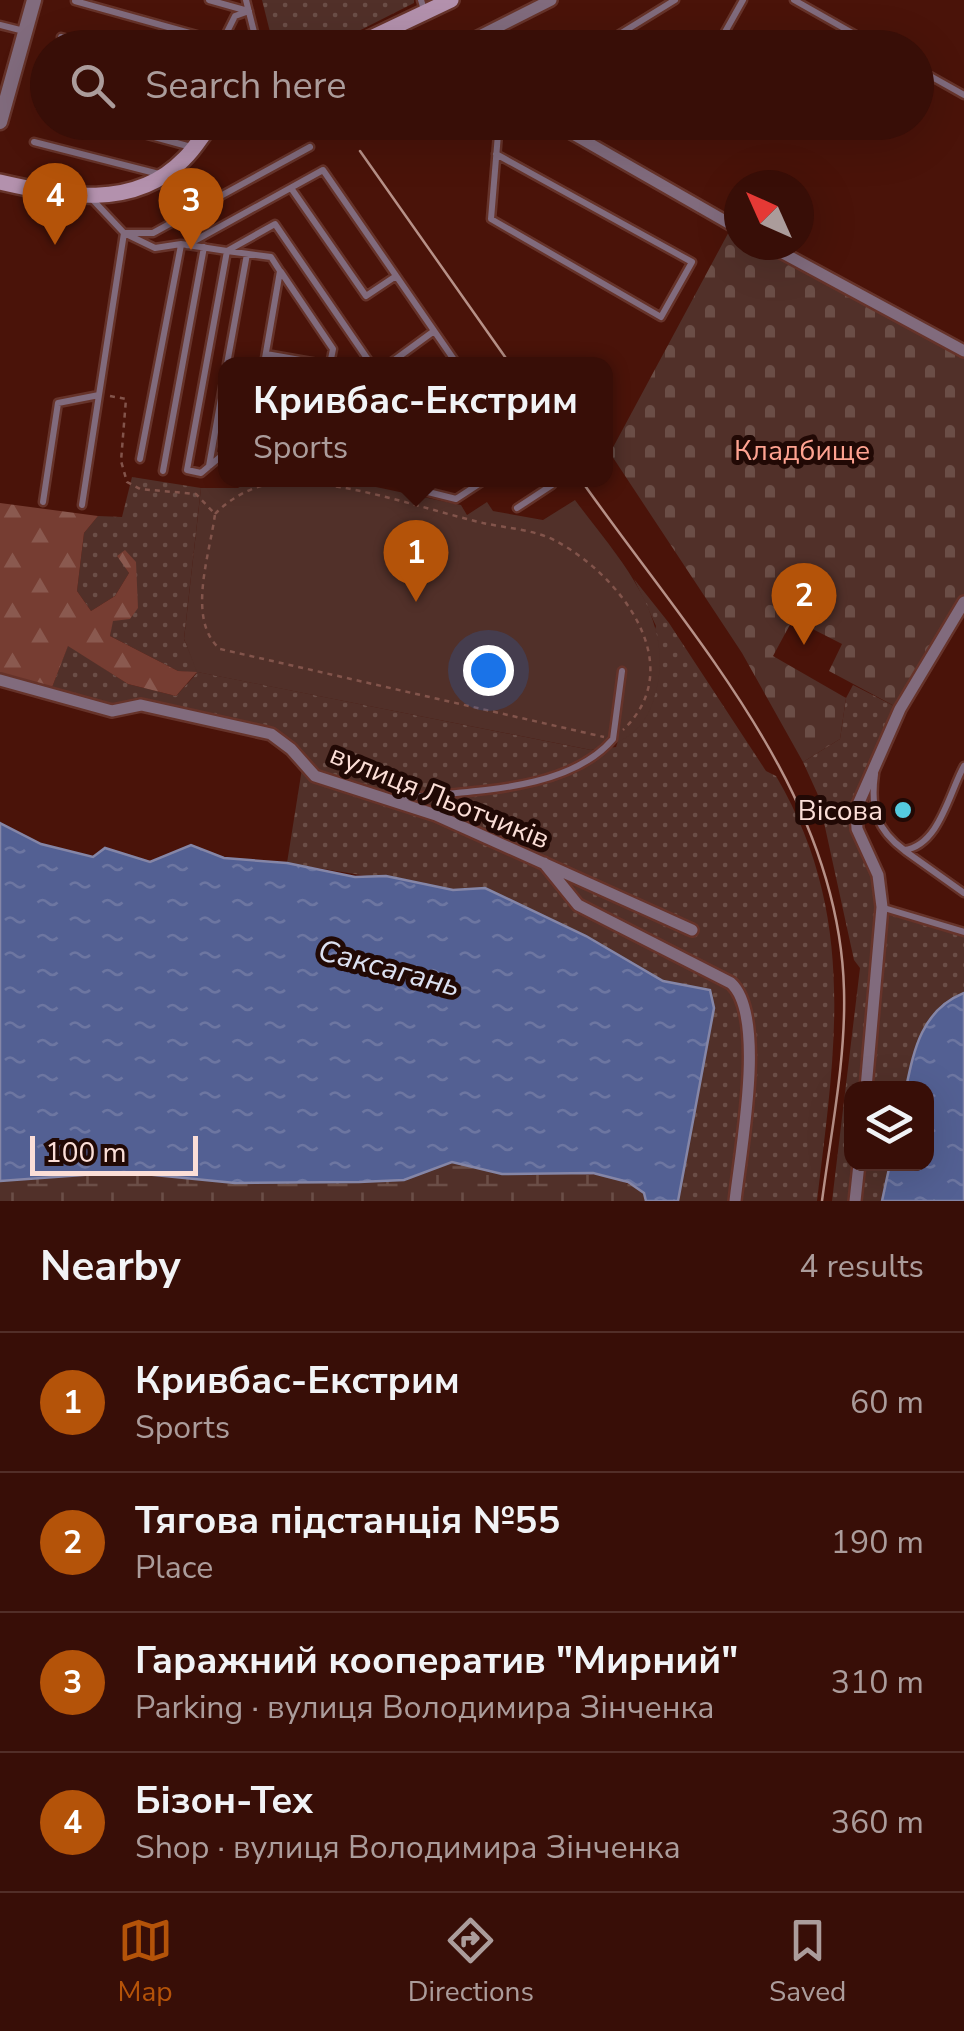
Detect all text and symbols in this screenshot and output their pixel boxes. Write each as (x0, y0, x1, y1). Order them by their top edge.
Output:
search box (30, 30, 934, 140)
icon: search (65, 58, 120, 113)
text: Search here (145, 60, 346, 111)
pin: 4 (22, 162, 88, 245)
pin: 3 (158, 168, 224, 250)
north arrow (724, 170, 814, 260)
popup (218, 357, 613, 487)
text: Кривбас-Екстрим (253, 375, 578, 426)
text: Sports (253, 426, 348, 469)
park label: Кладбище (734, 432, 870, 470)
pin: 1 (384, 520, 448, 602)
pin: 2 (772, 562, 836, 645)
your location (463, 645, 514, 696)
street label: вулиця Льотчиків (324, 736, 555, 858)
place label: Вісова (798, 792, 883, 830)
marker: Вісова (892, 799, 914, 821)
water label: Саксагань (313, 930, 464, 1007)
map controls (844, 1081, 934, 1171)
button: layers (844, 1081, 934, 1171)
scale bar (30, 1131, 198, 1176)
text: 100 m (45, 1134, 127, 1172)
text: Nearby (40, 1238, 181, 1295)
text: 4 results (799, 1245, 924, 1288)
text: Кривбас-Екстрим (135, 1355, 460, 1406)
text: 1 (63, 1381, 82, 1424)
text: 60 m (850, 1381, 924, 1424)
text: Sports (135, 1406, 230, 1449)
text: Тягова підстанція №55 (135, 1495, 560, 1546)
text: 2 (63, 1521, 82, 1564)
text: 190 m (831, 1521, 924, 1564)
text: Place (135, 1546, 213, 1589)
text: Гаражний кооператив "Мирний" (135, 1635, 738, 1686)
text: 3 (63, 1661, 82, 1704)
text: 310 m (831, 1661, 924, 1704)
text: Parking · вулиця Володимира Зінченка (135, 1686, 715, 1729)
text: Бізон-Тех (135, 1775, 313, 1826)
text: 4 (63, 1801, 82, 1844)
text: 360 m (831, 1801, 924, 1844)
text: Shop · вулиця Володимира Зінченка (135, 1826, 681, 1869)
tab: Map (118, 1913, 173, 2011)
tab: Directions (408, 1913, 534, 2011)
tab: Saved (769, 1913, 846, 2011)

